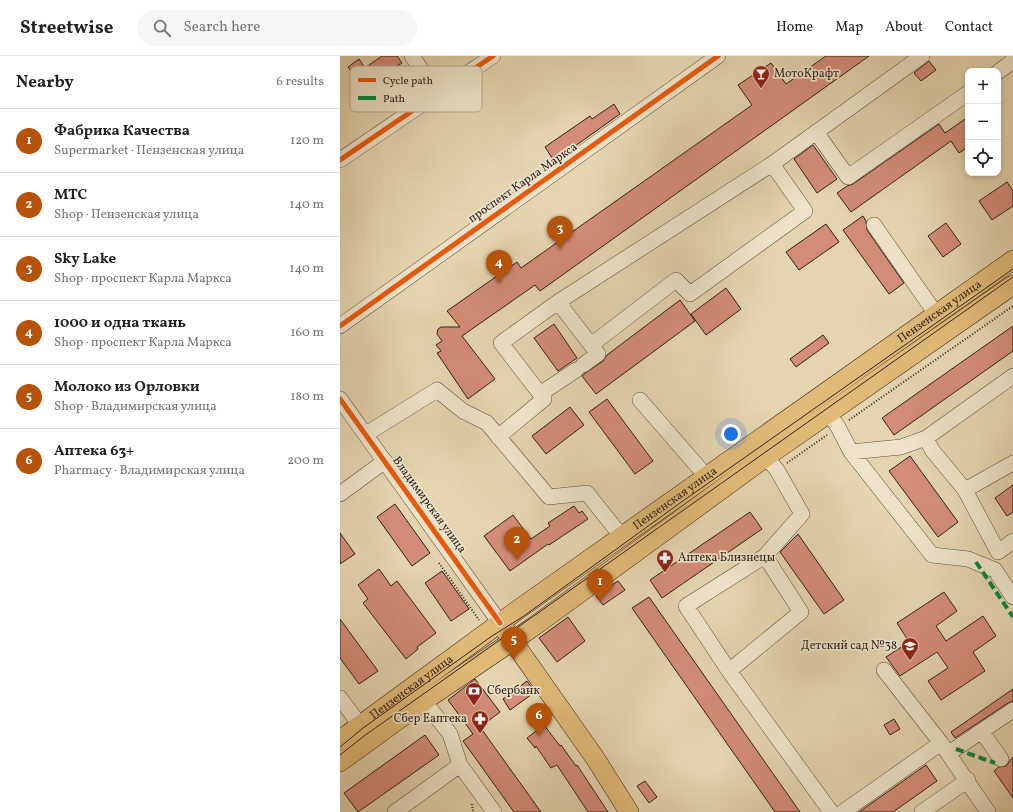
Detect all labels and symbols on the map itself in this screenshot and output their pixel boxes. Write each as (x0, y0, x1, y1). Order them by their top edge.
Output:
bar icon: МотоКрафт (751, 64, 771, 89)
legend (350, 66, 482, 112)
place label: МотоКрафт (774, 66, 839, 82)
text: Cycle path (383, 74, 433, 89)
text: Path (383, 92, 406, 107)
street label: проспект Карла Маркса (465, 139, 581, 227)
pin: 3 (547, 216, 573, 249)
pin: 4 (486, 250, 512, 283)
street label: Пензенская улица (894, 276, 985, 347)
your location (721, 424, 741, 444)
street label: Владимирская улица (388, 453, 470, 557)
street label: Пензенская улица (630, 463, 720, 534)
pin: 2 (504, 527, 530, 560)
pharmacy icon: Аптека Близнецы (655, 548, 675, 573)
place label: Аптека Близнецы (678, 550, 776, 566)
pin: 1 (587, 569, 613, 602)
pin: 5 (501, 627, 527, 660)
school or university icon: Детский сад №38 (900, 636, 920, 661)
place label: Детский сад №38 (801, 638, 897, 654)
street label: Пензенская улица (367, 652, 457, 723)
bank icon: Сбербанк (464, 681, 484, 706)
place label: Сбербанк (487, 683, 540, 699)
pin: 6 (526, 703, 552, 736)
pharmacy icon: Сбер Еаптека (470, 709, 490, 734)
place label: Сбер Еаптека (394, 711, 467, 727)

